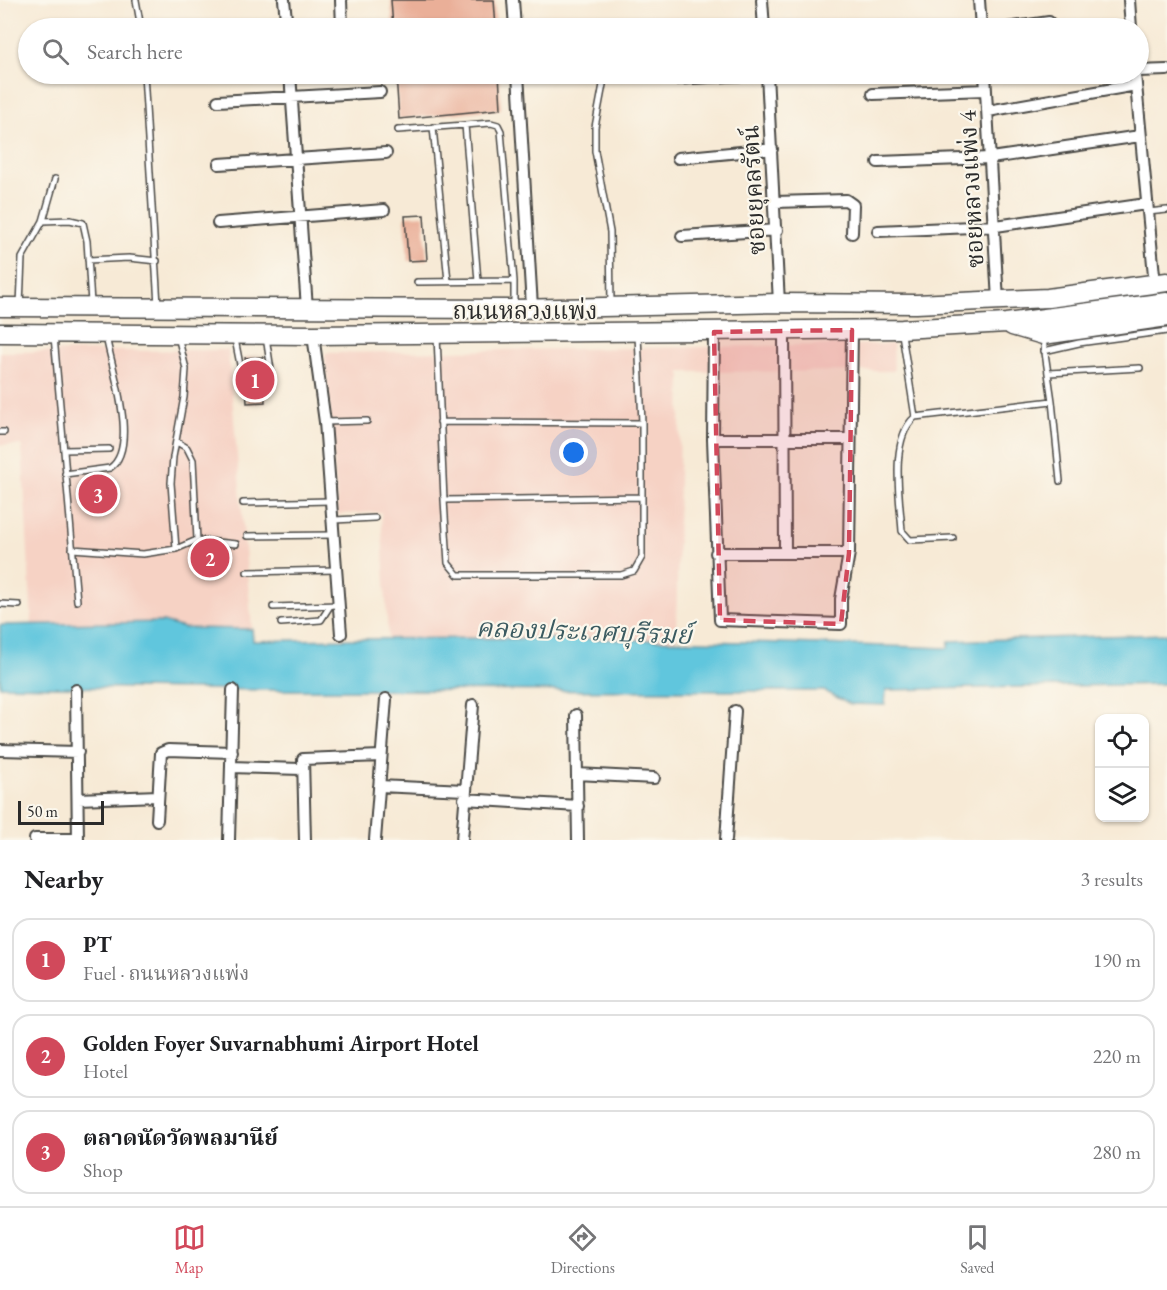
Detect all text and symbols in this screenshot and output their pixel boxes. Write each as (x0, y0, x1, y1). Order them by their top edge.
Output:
search box (18, 18, 1149, 84)
icon: search (39, 35, 72, 68)
text: Search here (87, 37, 182, 66)
street label: ซอยหลวงแพ่ง 4 (951, 109, 991, 269)
street label: ซอยยุคลรัตน์ (734, 124, 772, 256)
street label: ถนนหลวงแพ่ง (452, 295, 598, 326)
pin: 1 (236, 358, 274, 403)
your location (559, 438, 588, 467)
pin: 3 (78, 472, 118, 516)
pin: 2 (190, 536, 230, 580)
water label: คลองประเวศบุรีรมย์ (476, 610, 698, 652)
map controls (1095, 714, 1149, 822)
button: locate (1095, 714, 1149, 768)
button: layers (1095, 768, 1149, 822)
scale bar (18, 798, 104, 826)
text: 50 m (27, 801, 58, 822)
text: Nearby (24, 862, 104, 896)
text: 3 results (1080, 866, 1143, 892)
text: PT (83, 930, 112, 959)
text: 1 (40, 947, 51, 973)
text: 190 m (1093, 947, 1141, 973)
text: Fuel · ถนนหลวงแพ่ง (83, 960, 249, 986)
text: Golden Foyer Suvarnabhumi Airport Hotel (83, 1029, 479, 1058)
text: 2 (40, 1043, 51, 1069)
text: 220 m (1093, 1043, 1141, 1069)
text: Hotel (83, 1058, 128, 1084)
text: ตลาดนัดวัดพลมานีย์ (83, 1123, 278, 1152)
text: 3 (40, 1139, 51, 1165)
text: 280 m (1093, 1139, 1141, 1165)
text: Shop (83, 1157, 123, 1183)
tab: Map (173, 1221, 206, 1278)
tab: Directions (551, 1221, 615, 1278)
tab: Saved (960, 1221, 994, 1278)

